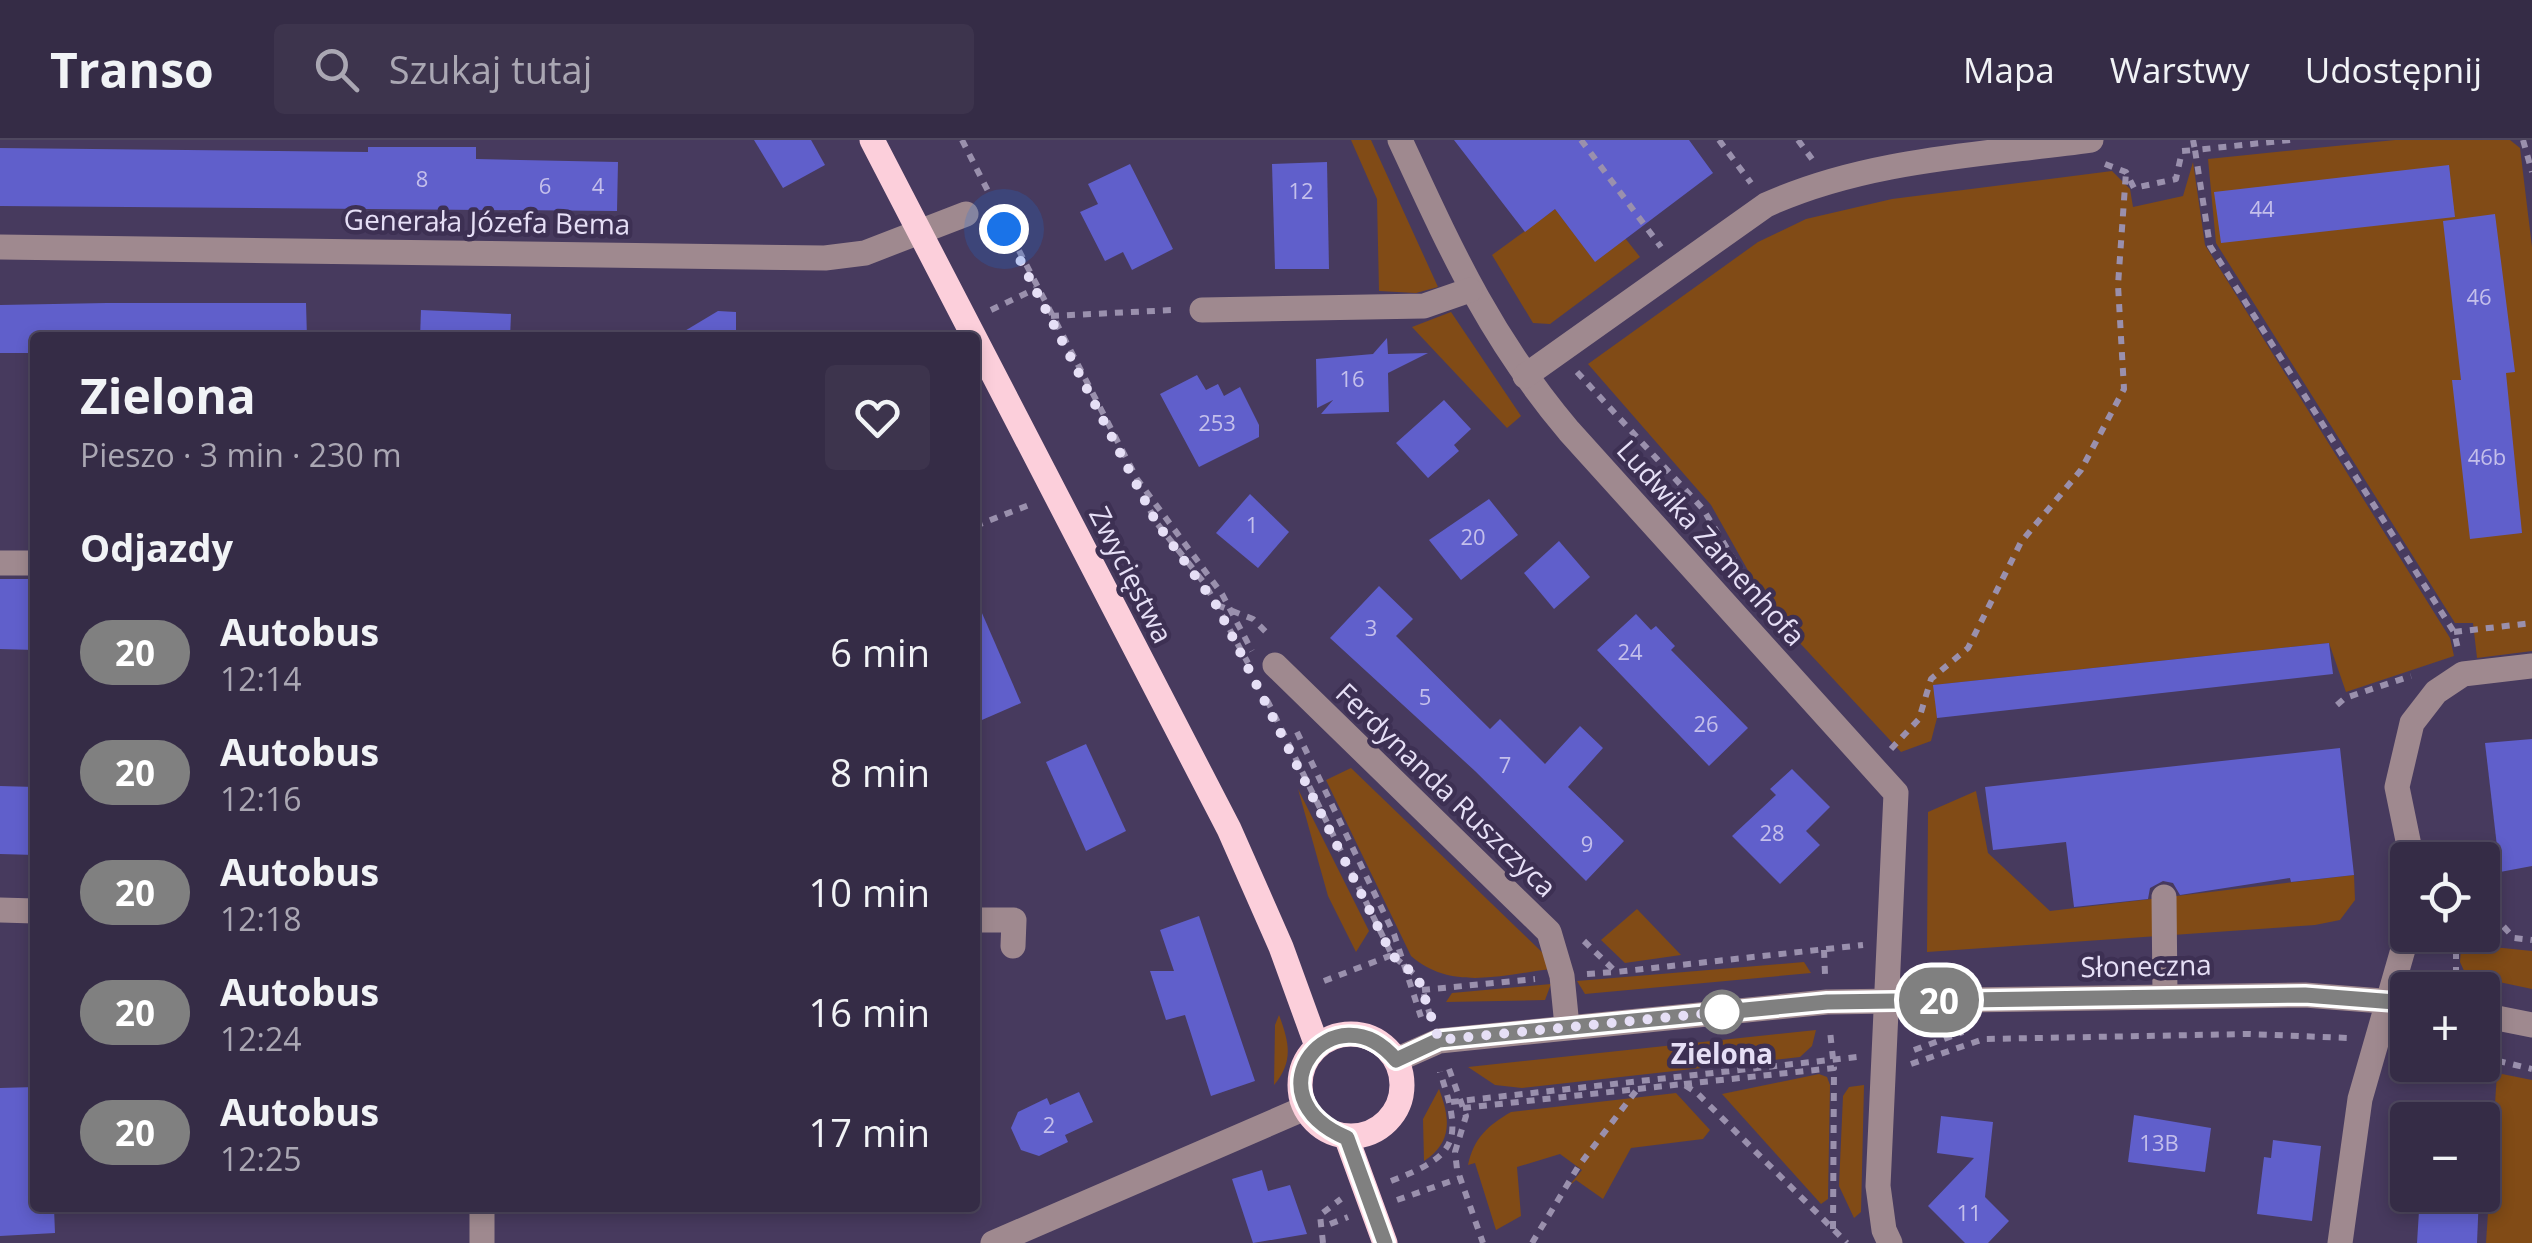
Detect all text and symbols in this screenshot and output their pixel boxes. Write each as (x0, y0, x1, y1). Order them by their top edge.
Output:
search box (274, 24, 974, 114)
text: Transo (50, 37, 214, 102)
icon: search (309, 42, 364, 97)
text: Szukaj tutaj (389, 43, 592, 95)
text: Mapa (1963, 46, 2055, 93)
text: Warstwy (2110, 46, 2250, 93)
text: Udostępnij (2305, 46, 2482, 93)
house number: 8 (416, 163, 428, 193)
house number: 6 (539, 170, 551, 200)
house number: 4 (592, 170, 605, 200)
house number: 12 (1288, 175, 1314, 205)
house number: 44 (2249, 193, 2275, 223)
street label: Generała Józefa Bema (343, 200, 631, 242)
your location (979, 204, 1029, 254)
house number: 46 (2466, 281, 2492, 311)
text: Zielona (80, 363, 256, 428)
house number: 16 (1339, 363, 1365, 393)
button: heart (825, 365, 930, 470)
house number: 253 (1198, 407, 1236, 437)
street label: Ludwika Zamenhofa (1609, 431, 1814, 653)
text: Pieszo · 3 min · 230 m (80, 433, 402, 476)
house number: 46b (2468, 441, 2506, 471)
street label: Zwycięstwa (1081, 500, 1183, 649)
house number: 1 (1246, 509, 1258, 539)
text: Odjazdy (80, 521, 233, 573)
house number: 20 (1460, 521, 1486, 551)
text: Autobus (220, 605, 379, 657)
house number: 3 (1365, 612, 1377, 642)
text: 6 min (830, 626, 930, 678)
text: 20 (115, 629, 155, 676)
house number: 24 (1617, 636, 1643, 666)
text: 12:14 (220, 657, 302, 700)
street label: Ferdynanda Ruszczyca (1328, 674, 1565, 905)
house number: 5 (1419, 681, 1431, 711)
house number: 26 (1693, 708, 1719, 738)
text: Autobus (220, 725, 379, 777)
text: 8 min (830, 746, 930, 798)
text: 20 (115, 749, 155, 796)
house number: 7 (1499, 749, 1511, 779)
text: 12:16 (220, 777, 302, 820)
house number: 28 (1759, 817, 1785, 847)
house number: 9 (1581, 828, 1593, 858)
map controls (2390, 842, 2500, 1212)
button: locate (2390, 842, 2500, 952)
text: Autobus (220, 845, 379, 897)
text: 10 min (809, 866, 930, 918)
text: 20 (115, 869, 155, 916)
text: 12:18 (220, 897, 302, 940)
street label: Słoneczna (2080, 945, 2212, 985)
text: Autobus (220, 965, 379, 1017)
line badge: 20 (1894, 968, 1984, 1032)
button: + (2390, 972, 2500, 1082)
text: 20 (1919, 977, 1959, 1024)
text: 16 min (809, 986, 930, 1038)
text: 20 (115, 989, 155, 1036)
marker: Zielona (1701, 991, 1743, 1033)
text: 12:24 (220, 1017, 302, 1060)
place label: Zielona (1671, 1034, 1773, 1072)
text: Autobus (220, 1085, 379, 1137)
button: − (2390, 1102, 2500, 1212)
text: 17 min (809, 1106, 930, 1158)
text: 20 (115, 1109, 155, 1156)
house number: 2 (1043, 1109, 1055, 1139)
house number: 13B (2139, 1127, 2179, 1157)
text: 12:25 (220, 1137, 302, 1180)
house number: 11 (1956, 1197, 1982, 1227)

